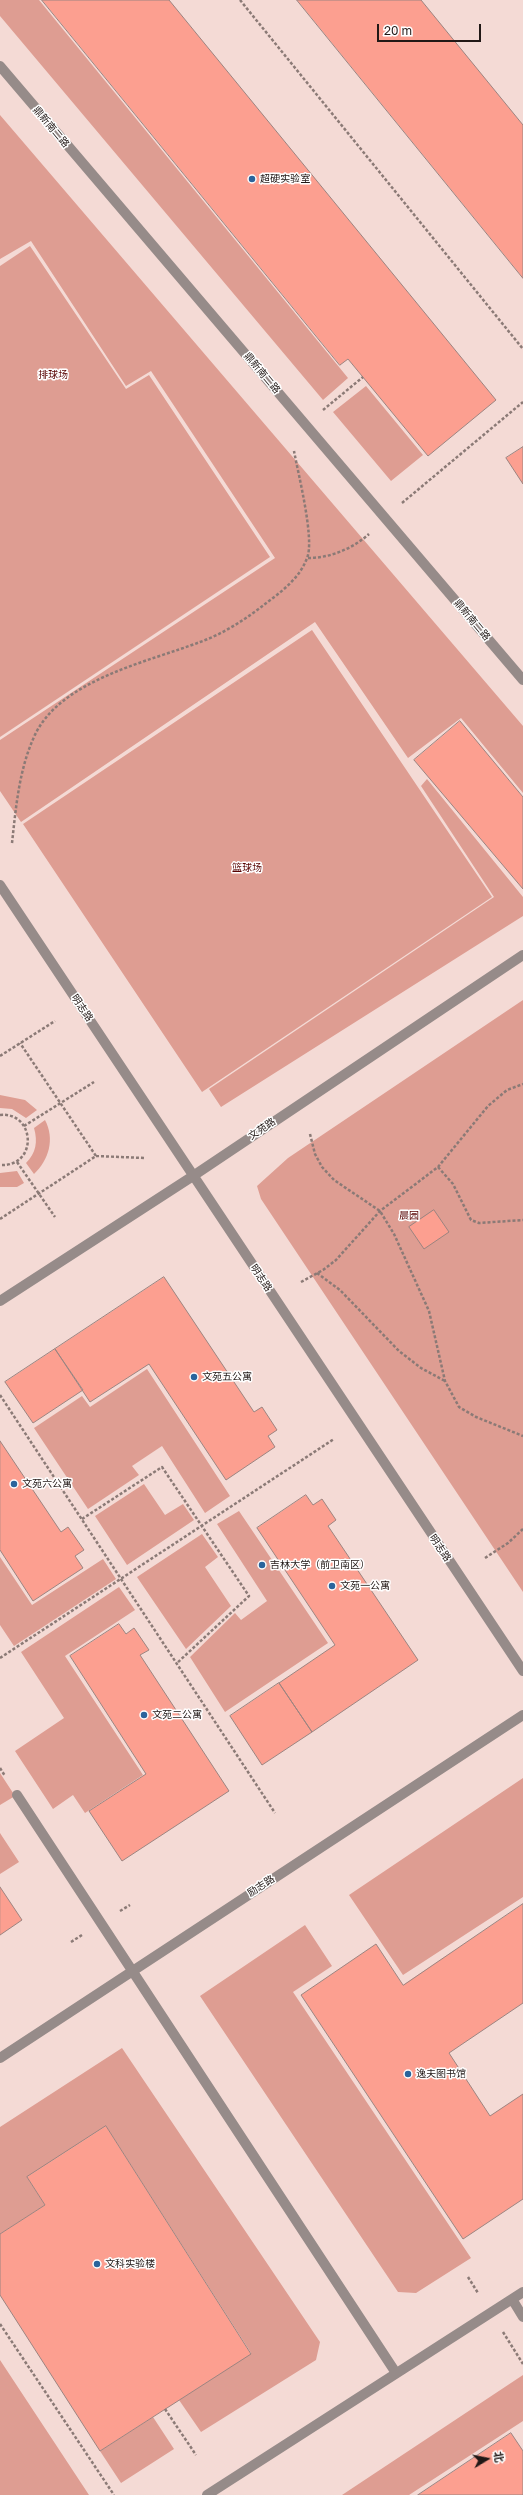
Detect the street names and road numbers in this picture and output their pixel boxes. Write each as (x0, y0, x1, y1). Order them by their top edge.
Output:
street label: 鼎新南二路 (30, 104, 72, 150)
street label: 鼎新南二路 (241, 350, 283, 396)
street label: 鼎新南二路 (451, 597, 493, 643)
street label: 明志路 (69, 992, 95, 1024)
street label: 文苑路 (246, 1116, 278, 1142)
street label: 明志路 (248, 1262, 274, 1294)
street label: 明志路 (427, 1532, 453, 1564)
street label: 励志路 (245, 1873, 277, 1899)

